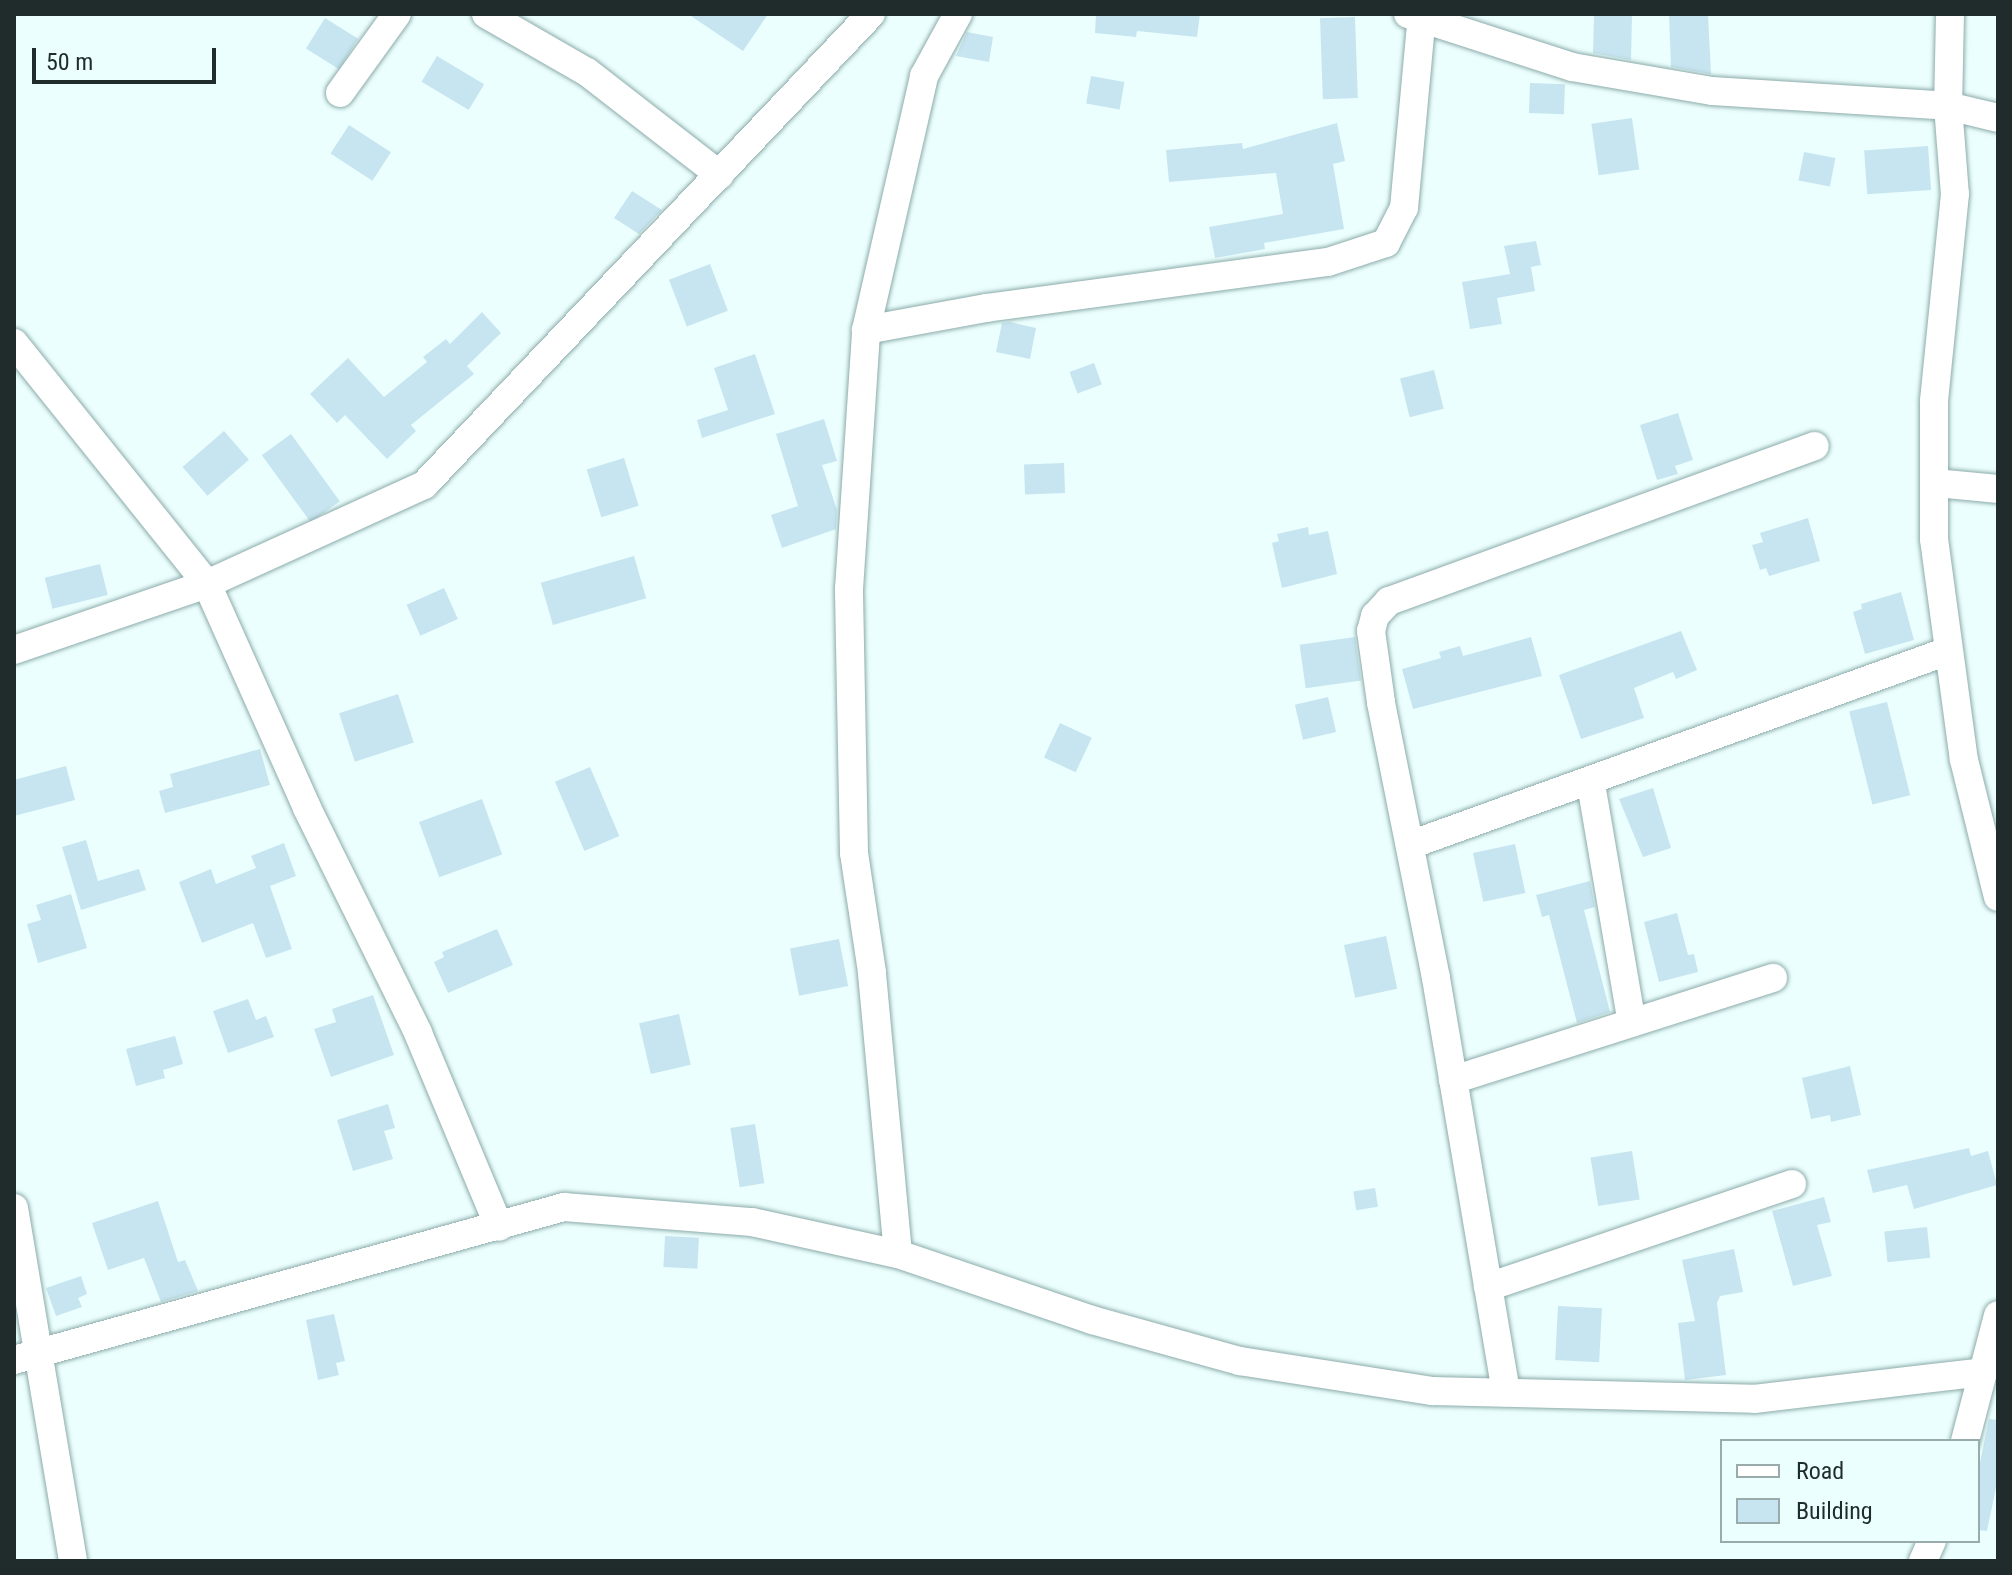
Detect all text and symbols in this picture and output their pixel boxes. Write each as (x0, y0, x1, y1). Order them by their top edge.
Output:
scale bar (36, 32, 220, 82)
text: 50 m (46, 48, 93, 76)
legend (1720, 1439, 1980, 1543)
text: Road (1796, 1457, 1844, 1485)
text: Building (1796, 1497, 1873, 1525)

